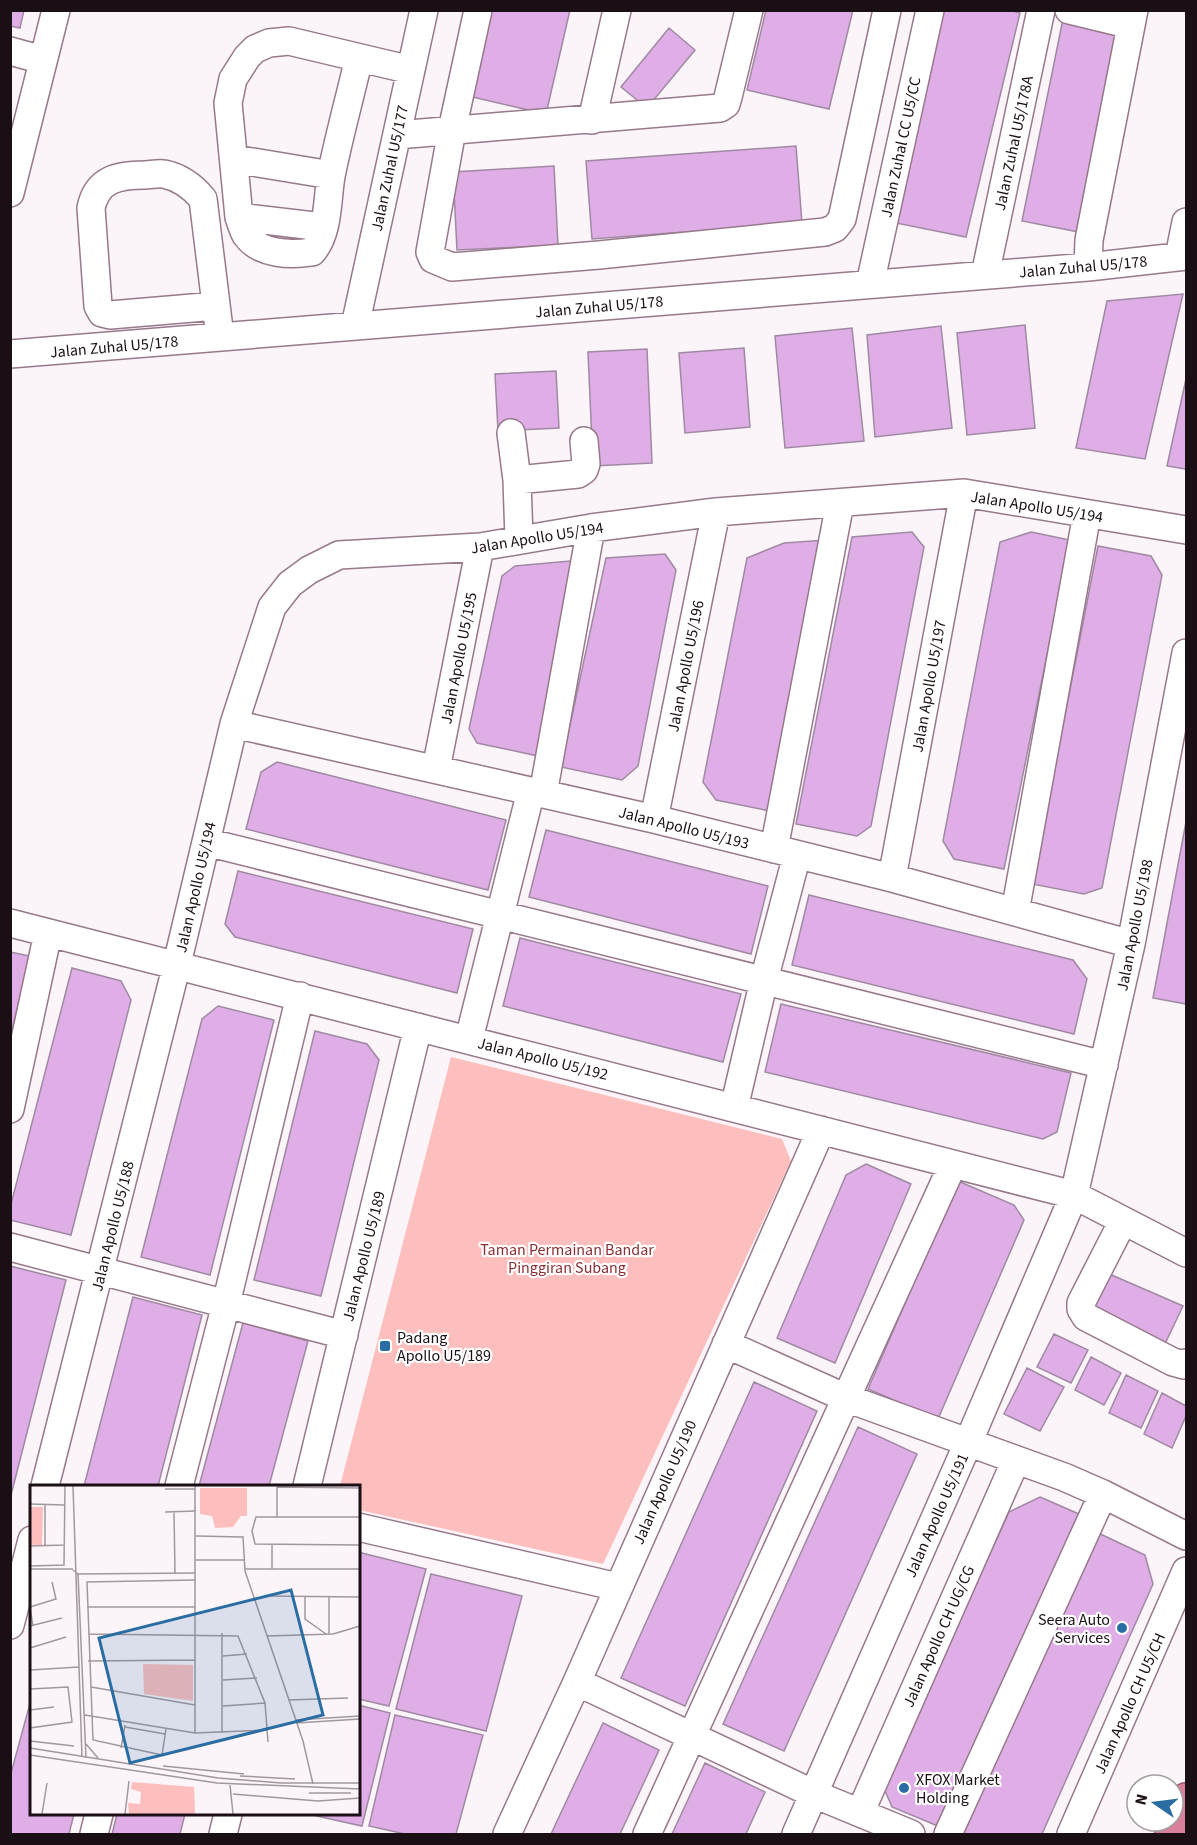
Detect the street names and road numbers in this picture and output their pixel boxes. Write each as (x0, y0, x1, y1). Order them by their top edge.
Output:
street label: Jalan Zuhal U5/178A (989, 73, 1039, 213)
street label: Jalan Zuhal CC U5/CC (875, 75, 927, 220)
street label: Jalan Zuhal U5/177 (366, 103, 414, 233)
street label: Jalan Zuhal U5/178 (1018, 250, 1148, 284)
street label: Jalan Zuhal U5/178 (534, 290, 664, 324)
street label: Jalan Zuhal U5/178 (49, 330, 179, 364)
street label: Jalan Apollo U5/194 (969, 486, 1105, 528)
street label: Jalan Apollo U5/194 (469, 517, 605, 559)
street label: Jalan Apollo U5/195 (435, 590, 483, 726)
street label: Jalan Apollo U5/196 (662, 598, 710, 734)
street label: Jalan Apollo U5/197 (907, 618, 951, 754)
street label: Jalan Apollo U5/193 (616, 801, 751, 855)
street label: Jalan Apollo U5/194 (170, 820, 222, 955)
street label: Jalan Apollo U5/198 (1111, 857, 1159, 993)
street label: Jalan Apollo U5/192 (475, 1032, 610, 1086)
street label: Jalan Apollo U5/188 (86, 1159, 140, 1294)
street label: Jalan Apollo U5/189 (337, 1189, 391, 1324)
street label: Jalan Apollo U5/190 (628, 1417, 702, 1548)
street label: Jalan Apollo U5/191 (900, 1450, 974, 1581)
street label: Jalan Apollo CH UG/CG (898, 1562, 980, 1711)
street label: Jalan Apollo CH U5/CH (1089, 1629, 1171, 1777)

